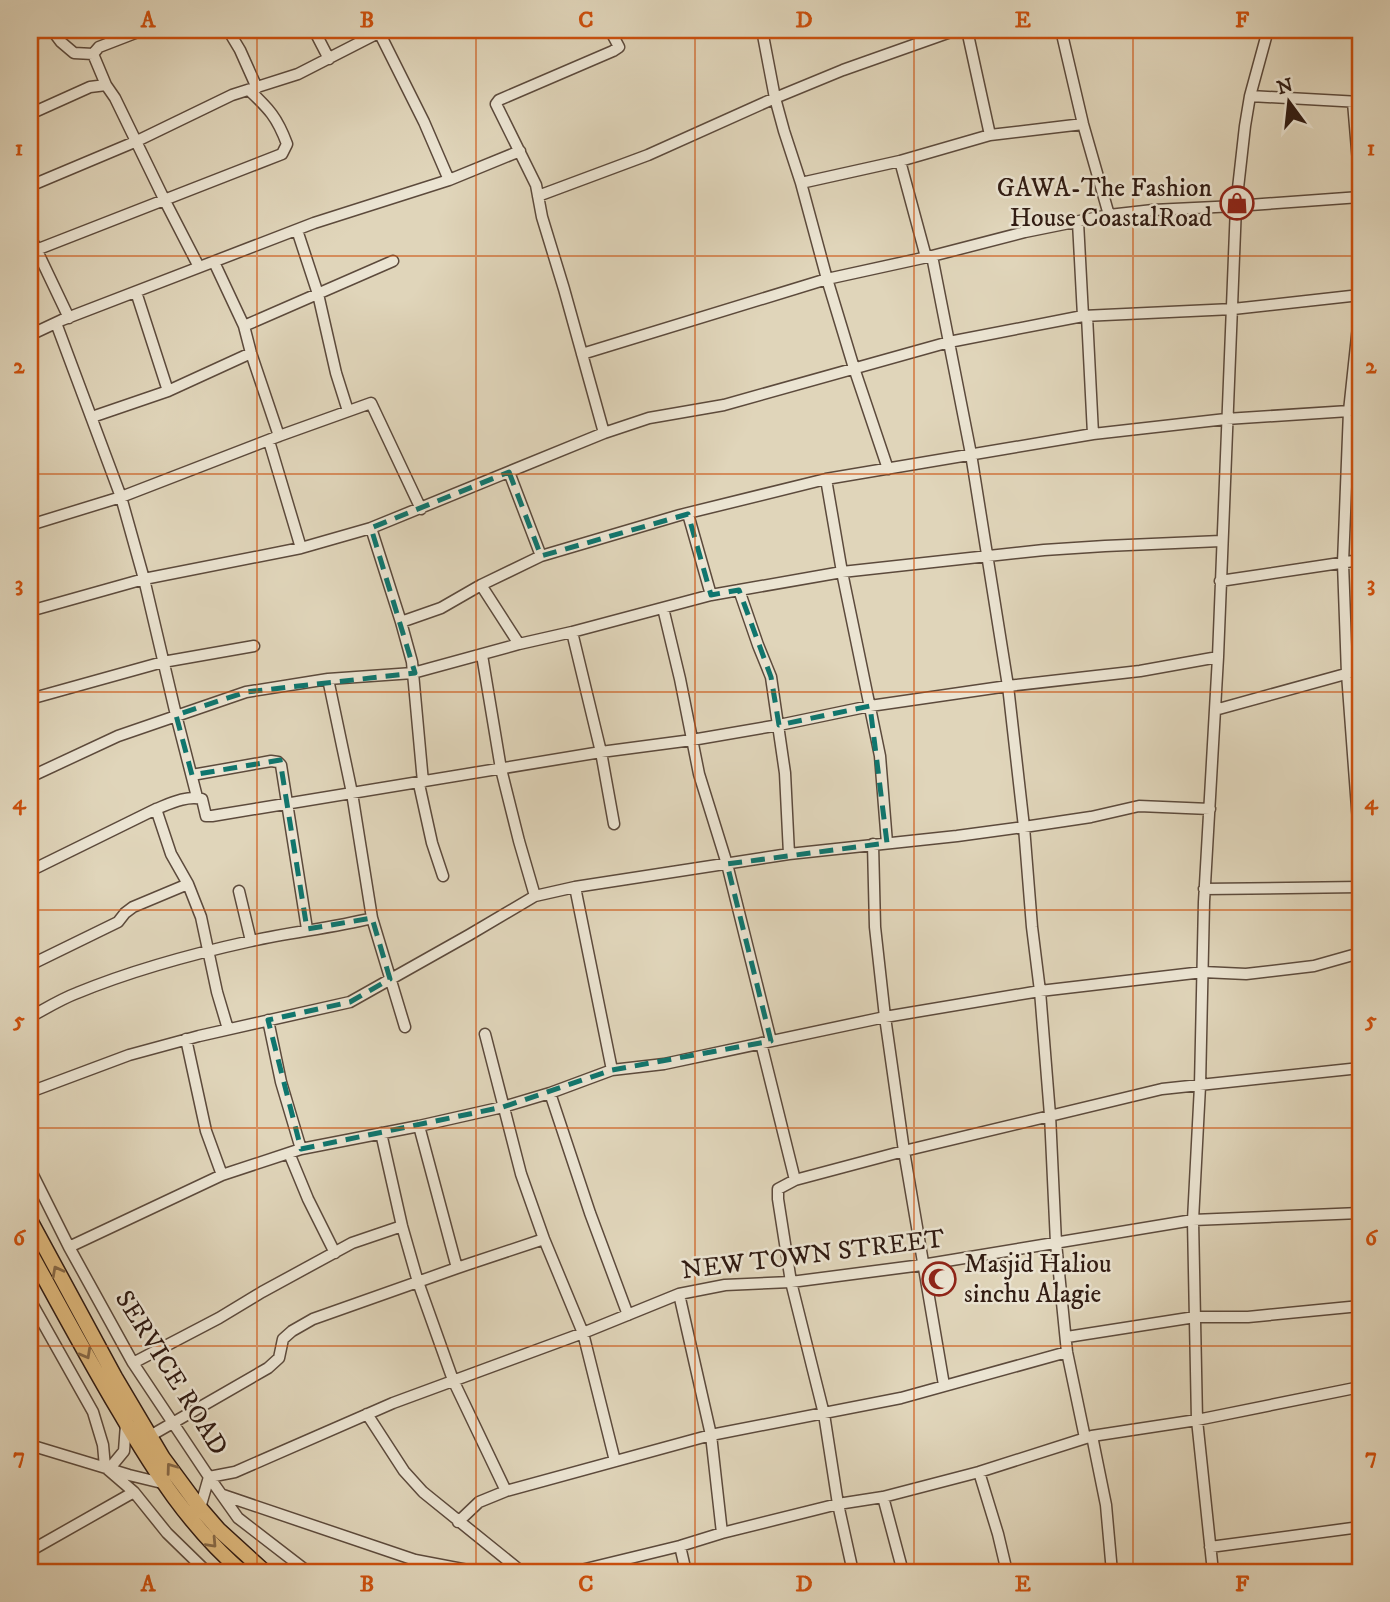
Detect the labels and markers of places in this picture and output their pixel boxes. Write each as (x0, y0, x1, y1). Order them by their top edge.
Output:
place label: GAWA-The Fashion House CoastalRoad (997, 172, 1212, 235)
shop icon: GAWA-The Fashion House CoastalRoad (1218, 184, 1256, 222)
place label: Masjid Haliou sinchu Alagie (964, 1248, 1112, 1311)
mosque icon: Masjid Haliou sinchu Alagie (920, 1260, 958, 1298)

